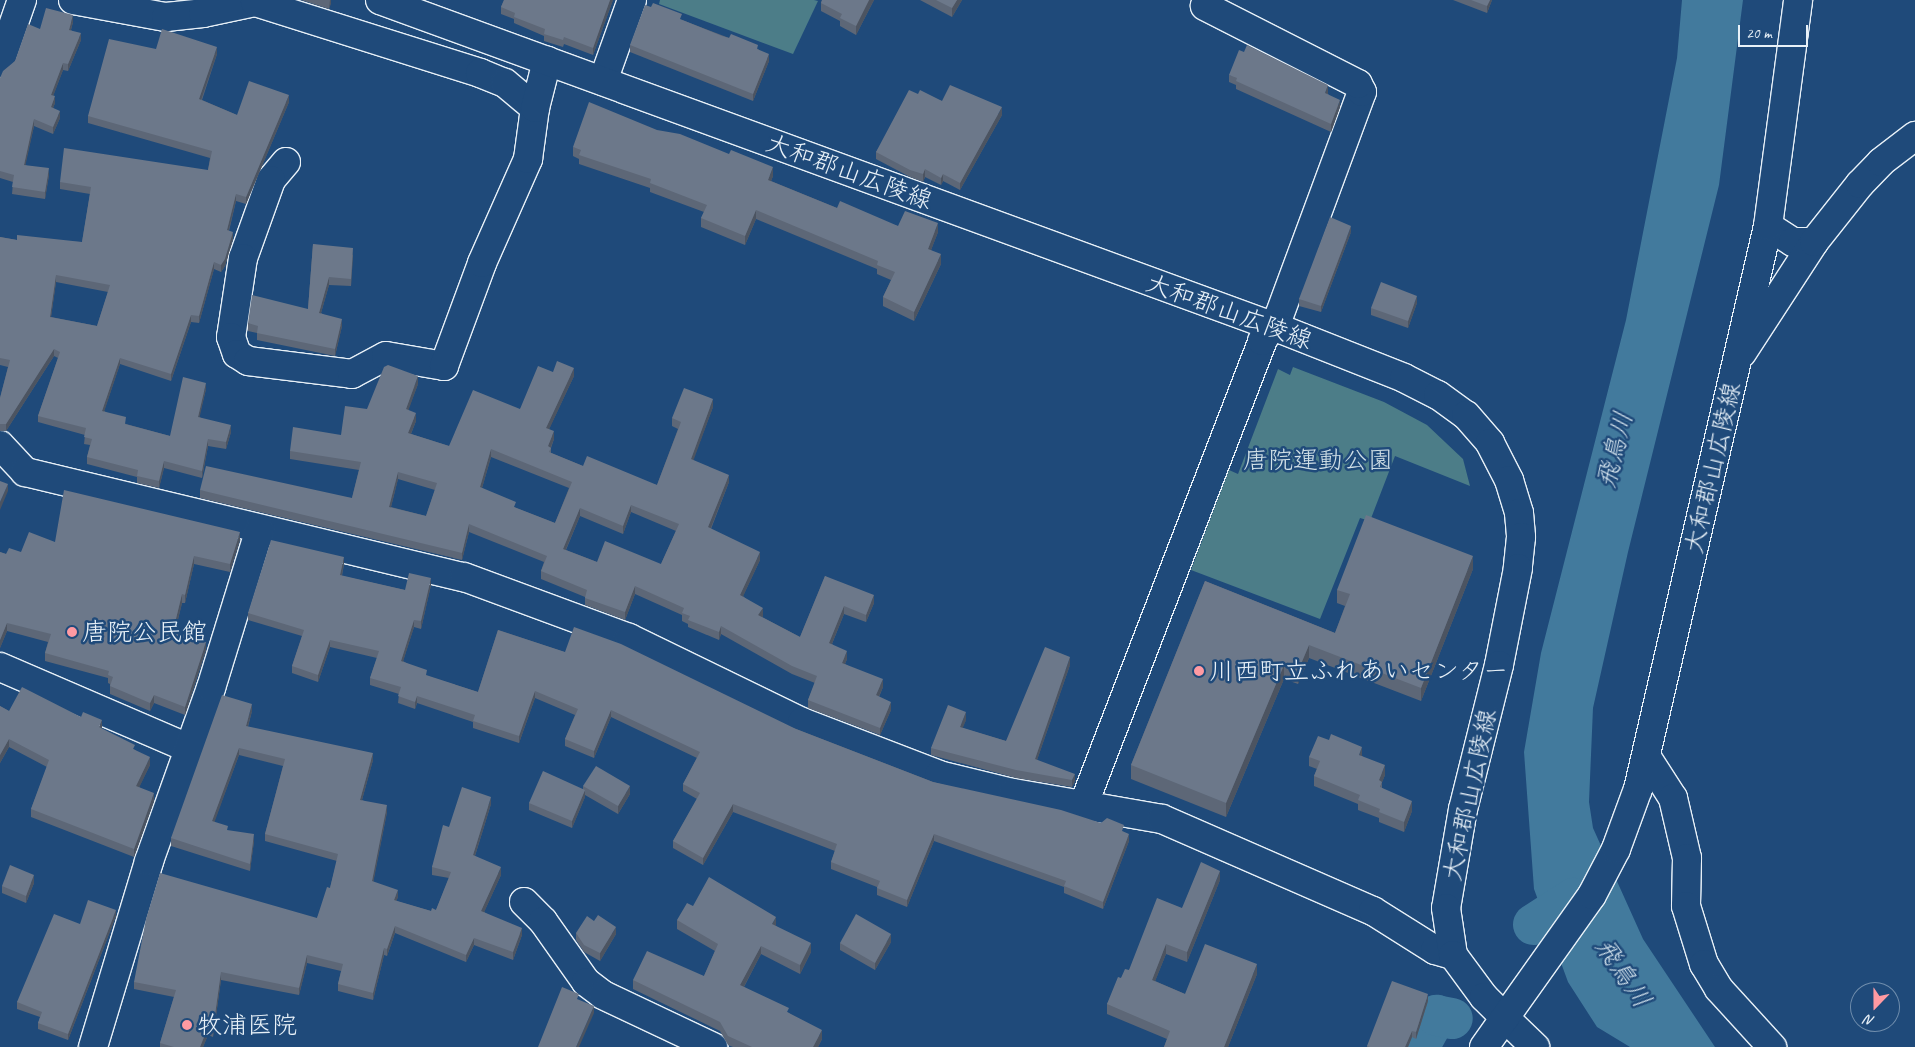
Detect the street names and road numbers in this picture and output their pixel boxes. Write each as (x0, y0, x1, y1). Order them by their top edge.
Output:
street label: 大和郡山広陵線 (762, 128, 936, 216)
street label: 大和郡山広陵線 (1142, 268, 1316, 356)
street label: 大和郡山広陵線 (1679, 379, 1747, 557)
street label: 大和郡山広陵線 (1437, 706, 1503, 884)

